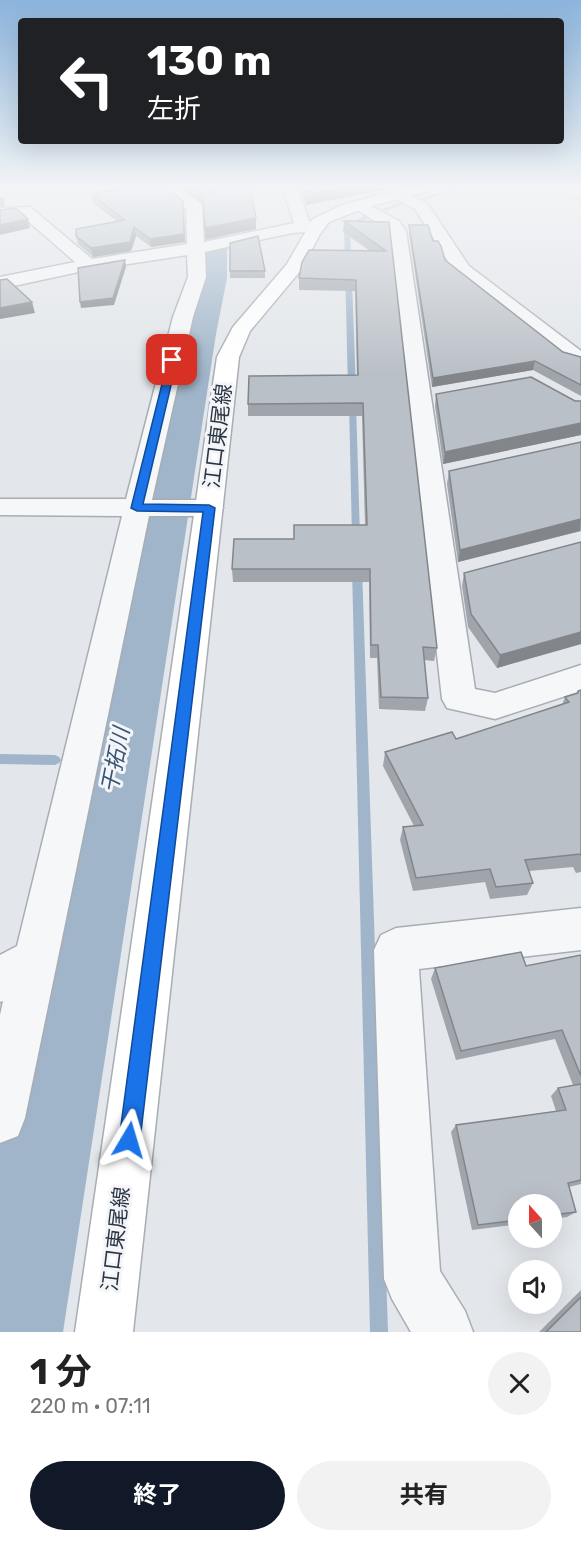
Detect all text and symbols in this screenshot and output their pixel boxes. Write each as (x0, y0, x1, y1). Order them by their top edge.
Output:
text: 130 m (147, 36, 272, 86)
icon: left (48, 42, 126, 120)
text: 左折 (147, 93, 201, 125)
pin (146, 334, 197, 385)
icon: arrive (155, 343, 188, 376)
street label: 江口東尾線 (199, 382, 236, 490)
water label: 干拓川 (96, 723, 135, 795)
position arrow (97, 1108, 161, 1172)
street label: 江口東尾線 (97, 1185, 134, 1293)
north arrow (508, 1194, 562, 1248)
map controls (508, 1194, 562, 1314)
button: sound (508, 1260, 562, 1314)
text: 1 分 (30, 1350, 92, 1393)
button: close (488, 1352, 551, 1415)
text: 220 m · 07:11 (30, 1394, 150, 1418)
button: 終了 (30, 1461, 285, 1530)
button: 共有 (297, 1461, 551, 1530)

